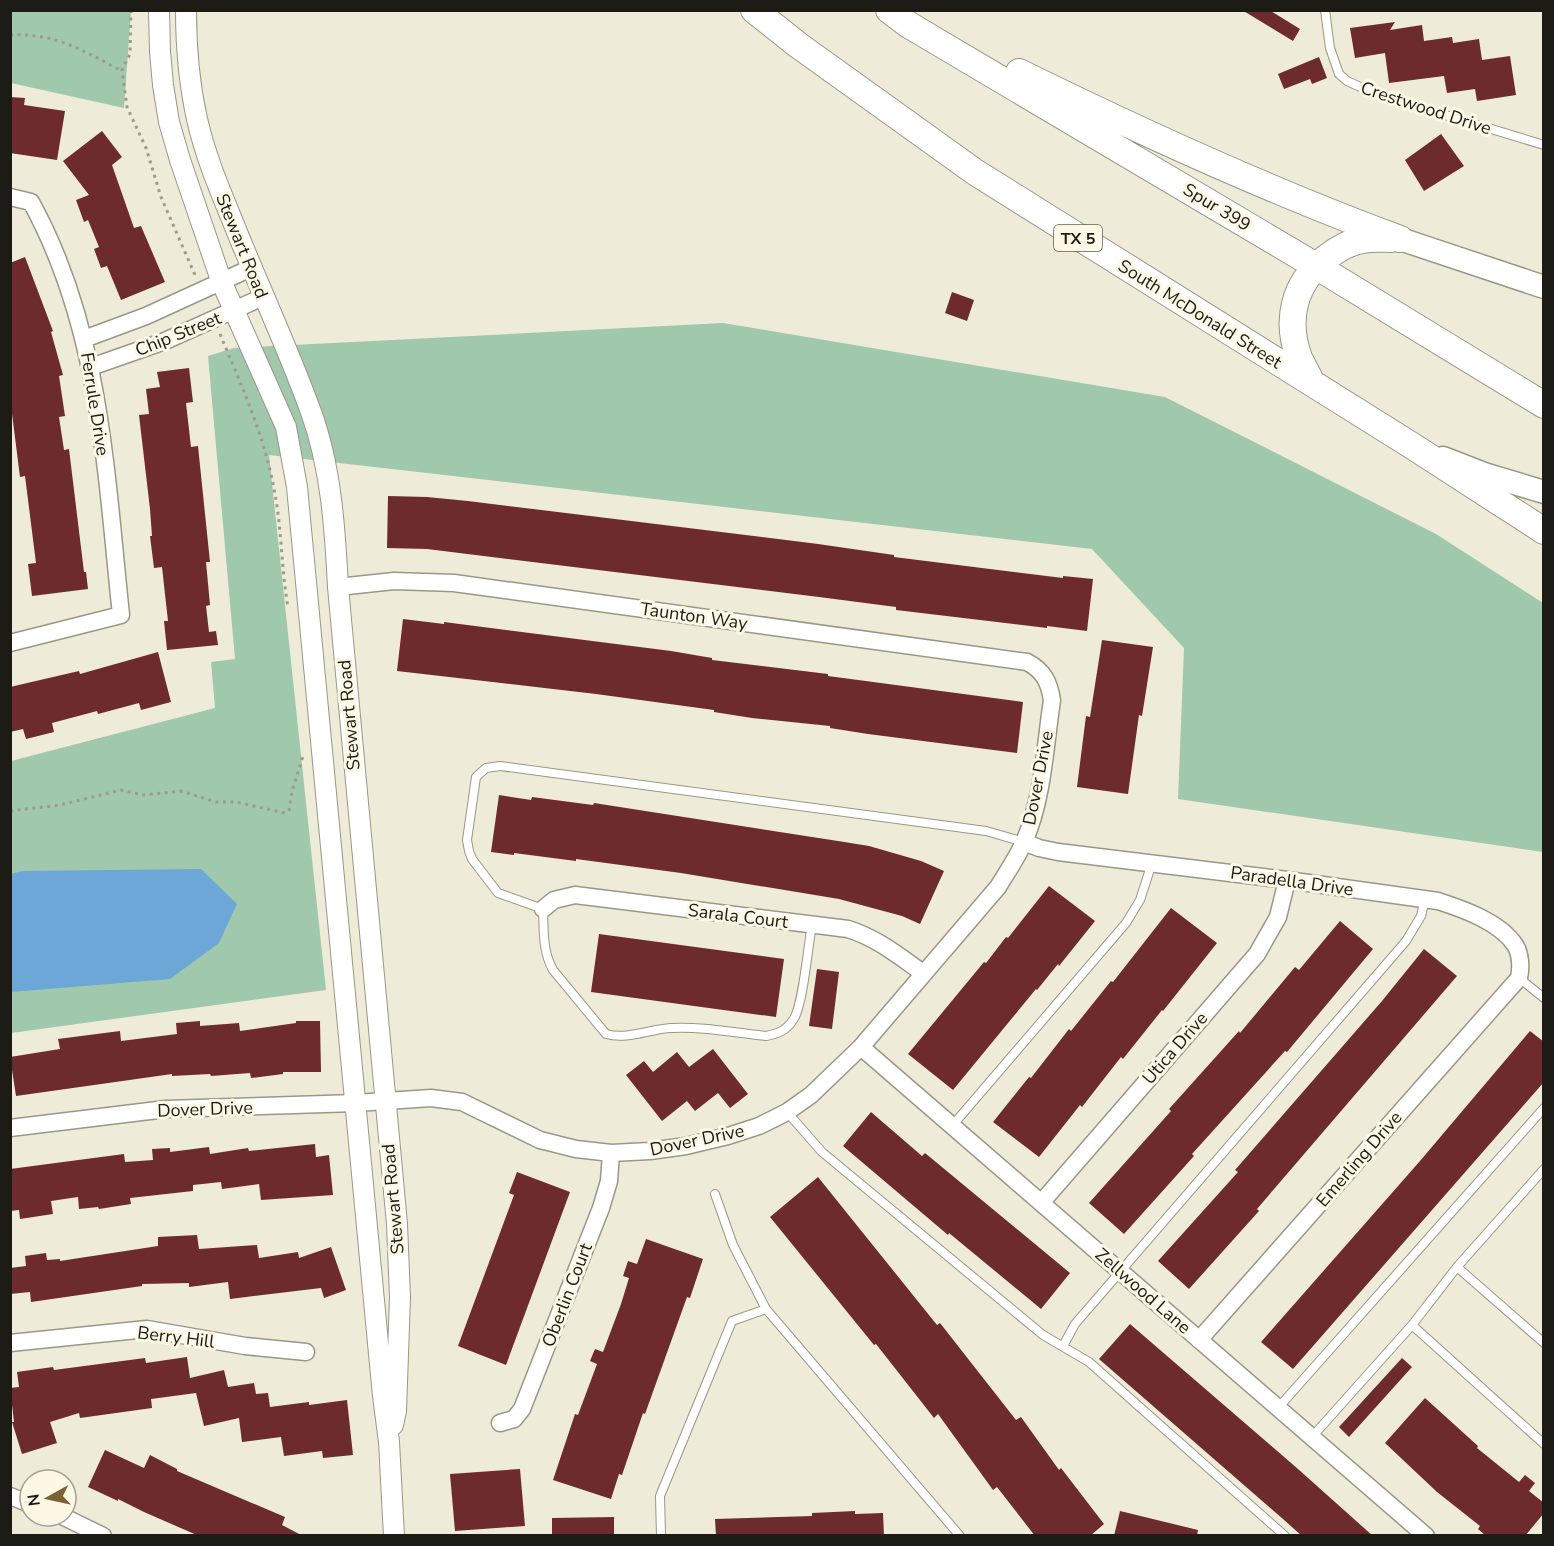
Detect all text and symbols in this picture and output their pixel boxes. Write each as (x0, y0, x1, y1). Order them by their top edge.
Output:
street label: Crestwood Drive (1358, 76, 1494, 140)
street label: Spur 399 (1179, 177, 1255, 237)
street label: Stewart Road (210, 190, 274, 302)
road number: TX 5 (1054, 225, 1102, 251)
street label: South McDonald Street (1114, 254, 1287, 375)
street label: Chip Street (131, 306, 225, 362)
street label: Ferrule Drive (75, 351, 115, 457)
street label: Taunton Way (639, 597, 750, 635)
street label: Stewart Road (332, 659, 366, 771)
street label: Dover Drive (1017, 729, 1059, 827)
street label: Paradella Drive (1229, 860, 1355, 902)
street label: Sarala Court (687, 898, 790, 934)
street label: Utica Drive (1137, 1007, 1213, 1089)
street label: Dover Drive (157, 1095, 253, 1123)
street label: Emerling Drive (1311, 1106, 1407, 1212)
street label: Dover Drive (648, 1118, 746, 1162)
street label: Stewart Road (376, 1143, 410, 1255)
street label: Oberlin Court (536, 1239, 598, 1350)
street label: Zellwood Lane (1090, 1243, 1196, 1339)
street label: Berry Hill (136, 1320, 217, 1354)
north arrow (18, 1468, 78, 1528)
text: N (22, 1492, 46, 1507)

